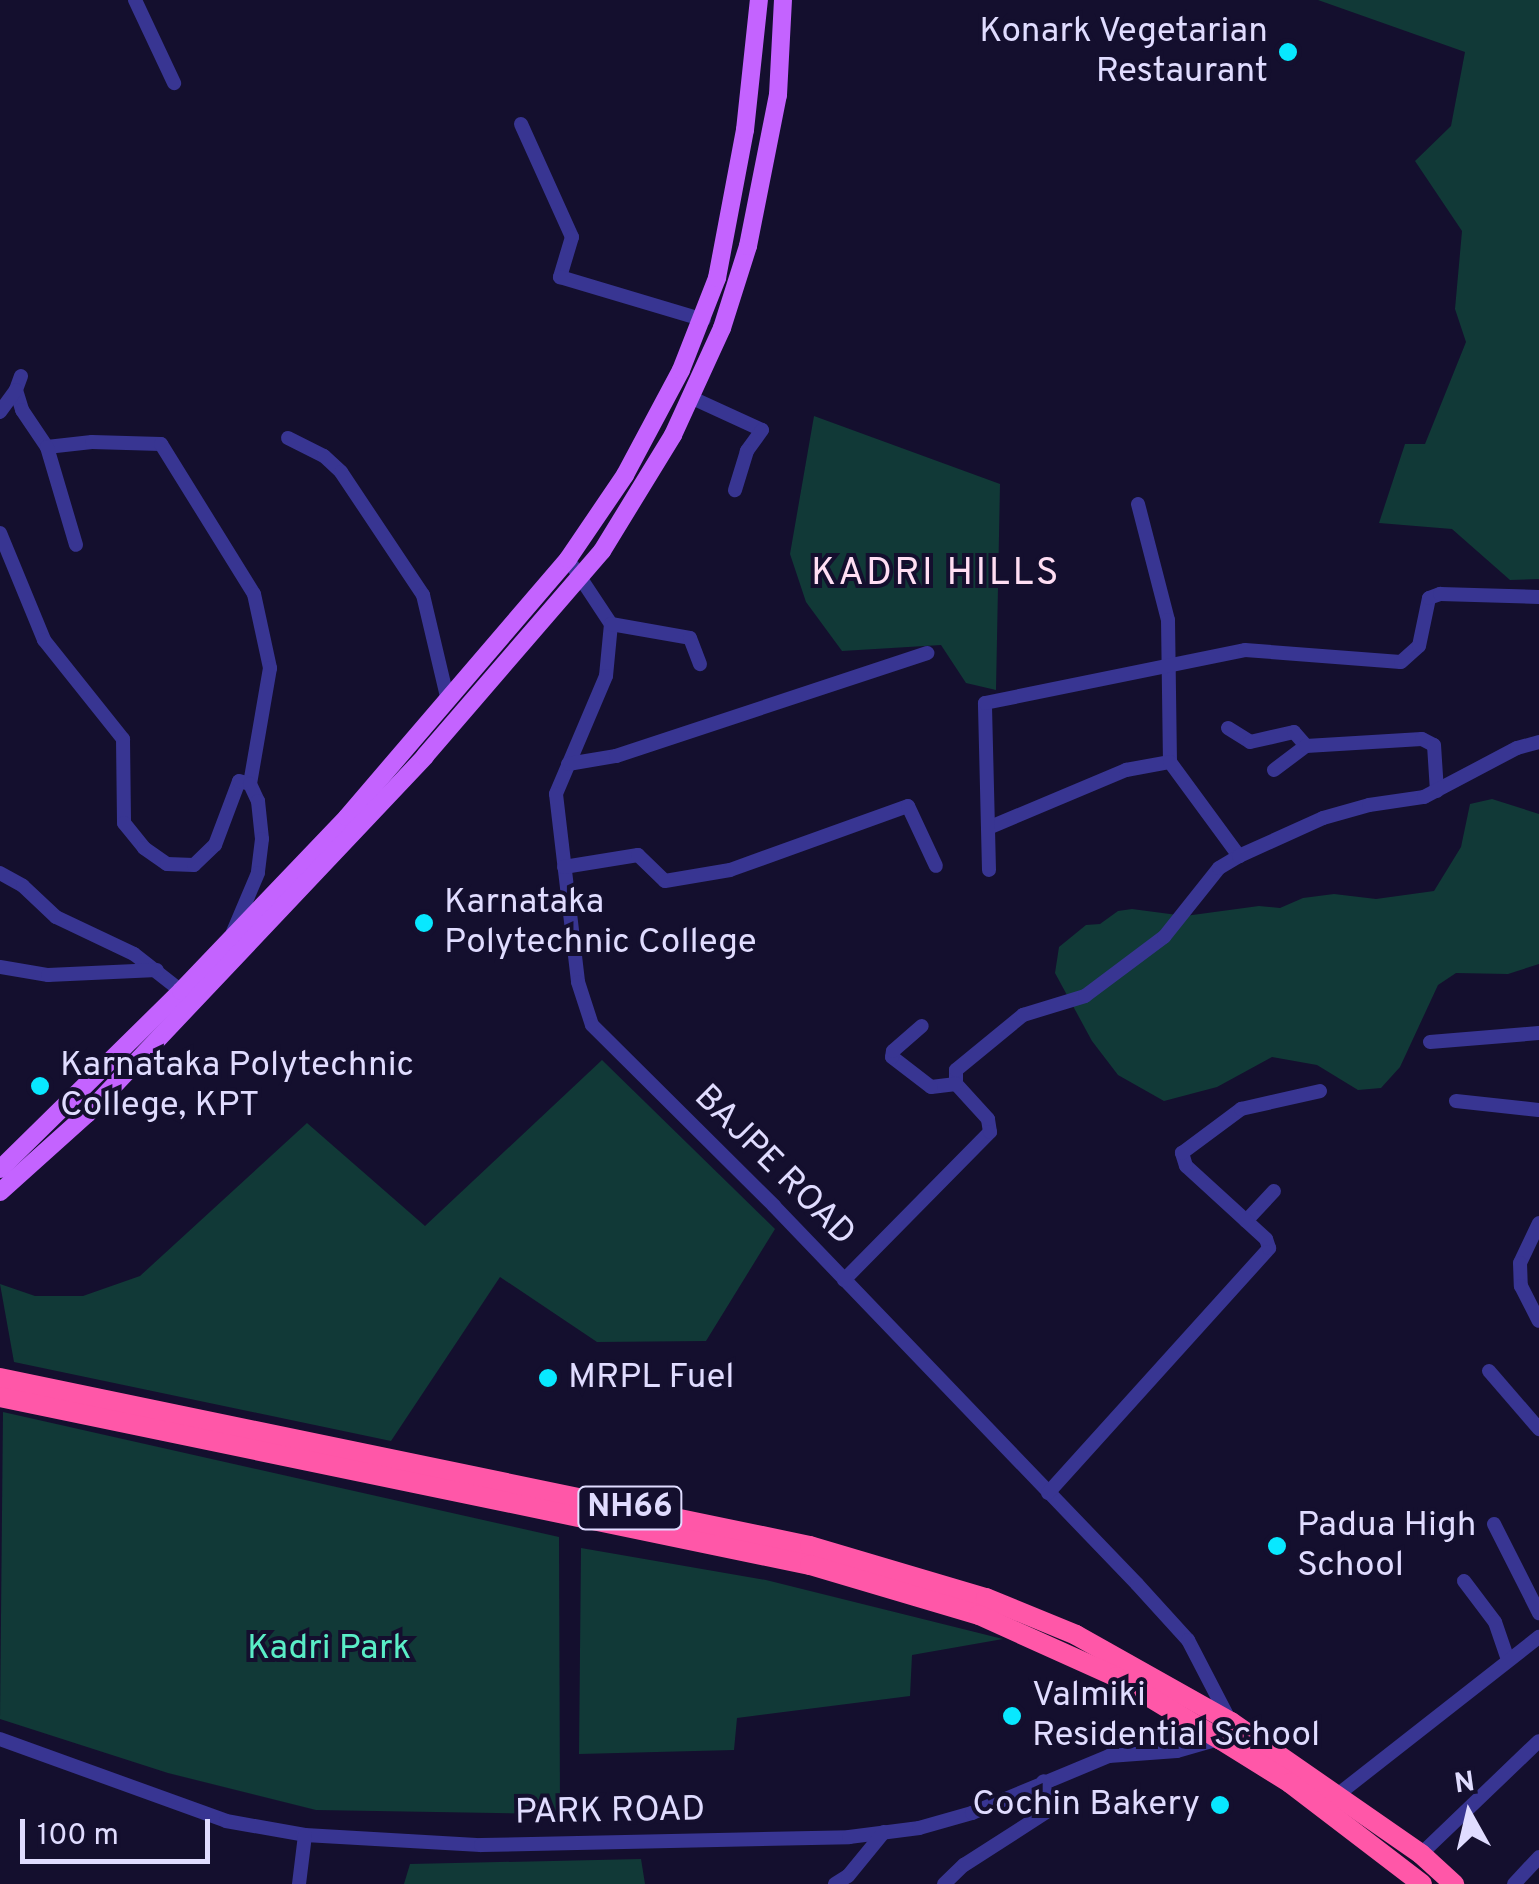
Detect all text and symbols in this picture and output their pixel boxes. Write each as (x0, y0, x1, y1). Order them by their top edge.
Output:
place label: Konark Vegetarian Restaurant (978, 11, 1268, 93)
marker: Konark Vegetarian Restaurant (1277, 41, 1299, 63)
district label: KADRI HILLS (811, 552, 1061, 598)
place label: Karnataka Polytechnic College (444, 882, 757, 964)
marker: Karnataka Polytechnic College (413, 912, 435, 934)
place label: Karnataka Polytechnic College, KPT (60, 1045, 414, 1127)
marker: Karnataka Polytechnic College, KPT (29, 1075, 51, 1097)
street label: BAJPE ROAD (685, 1077, 863, 1255)
place label: MRPL Fuel (568, 1357, 735, 1399)
marker: MRPL Fuel (537, 1367, 559, 1389)
road number: NH66 (575, 1481, 685, 1535)
place label: Padua High School (1297, 1505, 1476, 1587)
marker: Padua High School (1266, 1535, 1288, 1557)
park label: Kadri Park (247, 1628, 411, 1670)
place label: Valmiki Residential School (1032, 1675, 1320, 1757)
marker: Valmiki Residential School (1001, 1705, 1023, 1727)
north arrow (1419, 1764, 1519, 1864)
text: N (1452, 1765, 1477, 1804)
place label: Cochin Bakery (972, 1784, 1200, 1826)
street label: PARK ROAD (515, 1789, 705, 1835)
marker: Cochin Bakery (1209, 1794, 1231, 1816)
scale bar (25, 1799, 215, 1861)
text: 100 m (37, 1818, 119, 1855)

